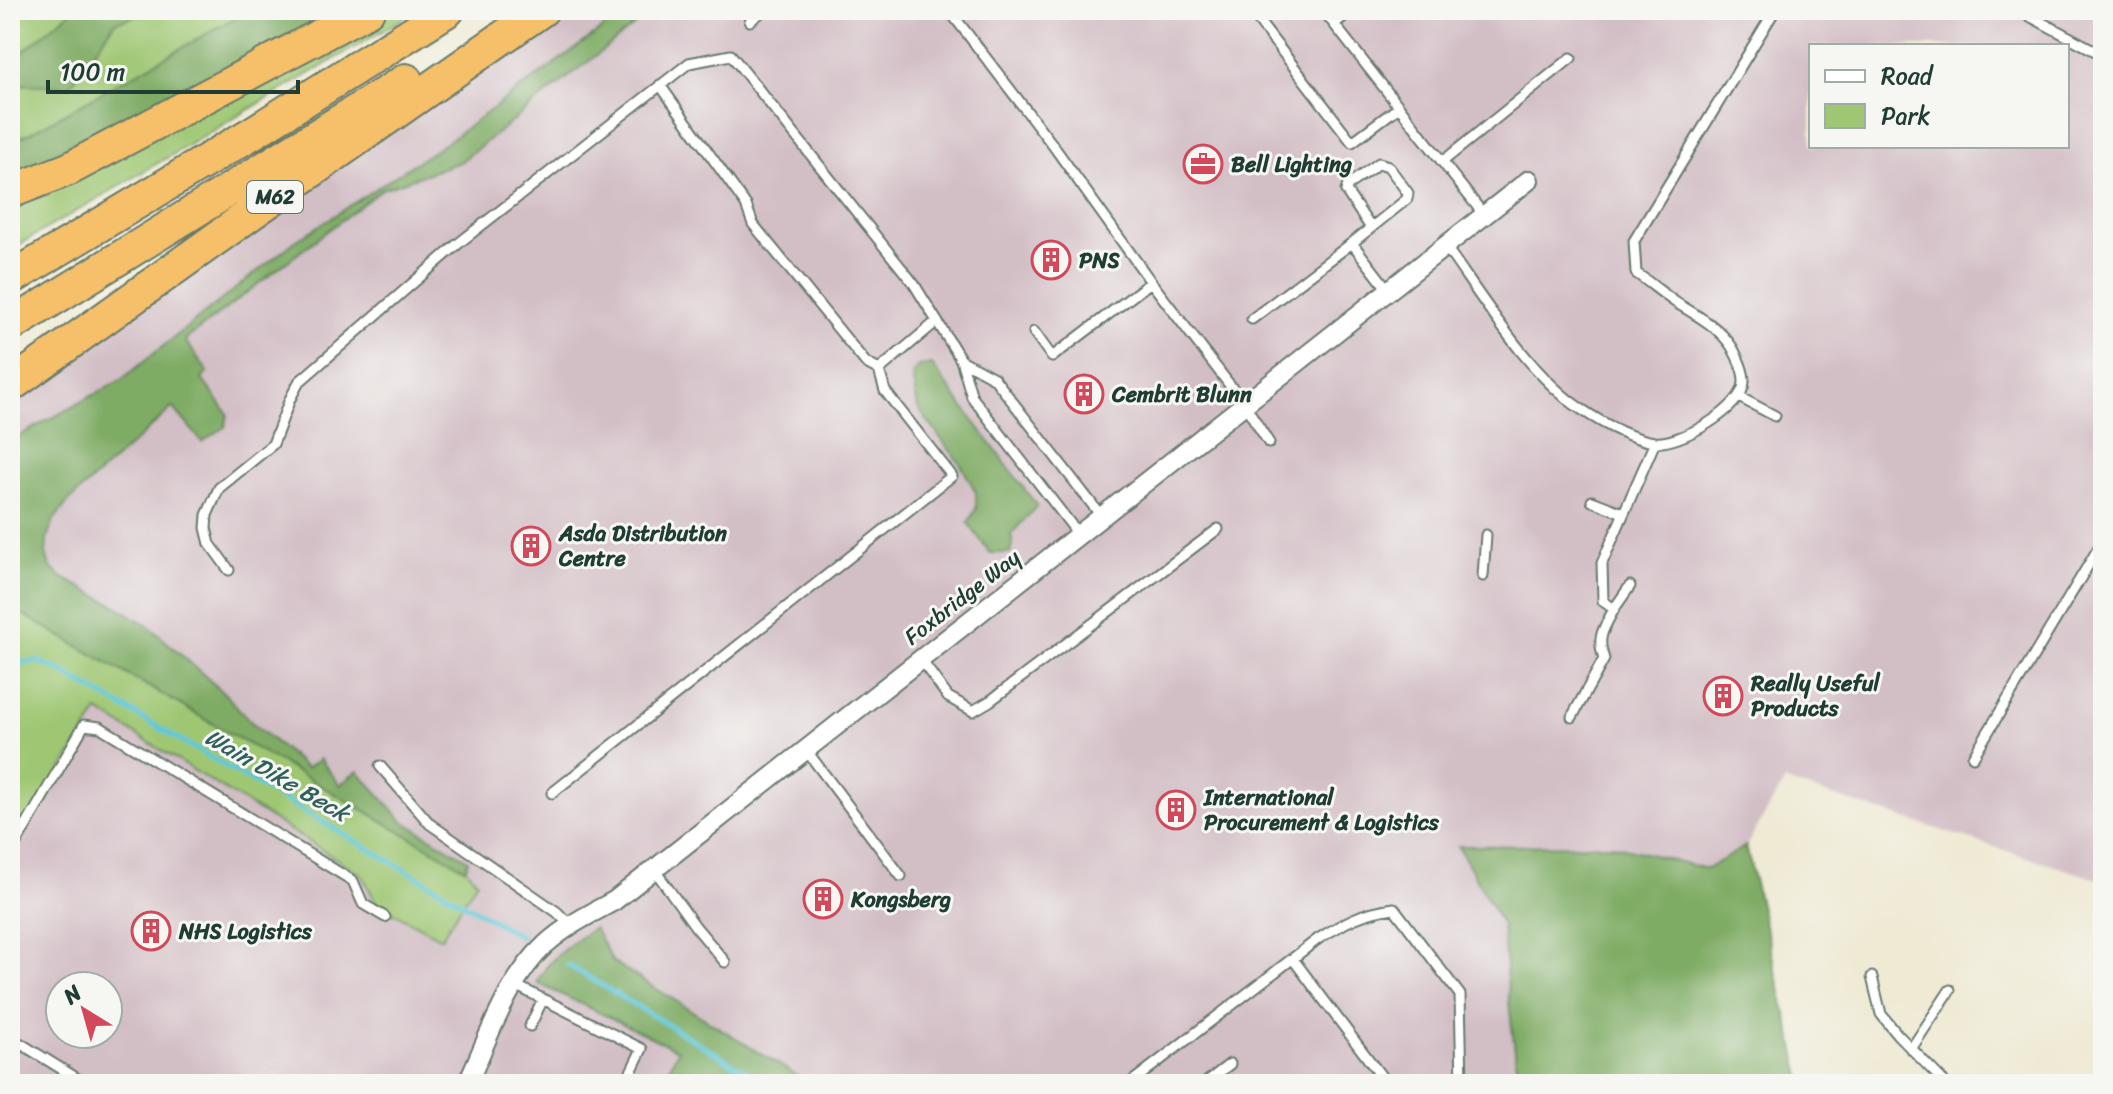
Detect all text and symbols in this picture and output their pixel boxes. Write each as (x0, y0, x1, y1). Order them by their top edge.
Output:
scale bar (48, 44, 298, 94)
legend (1809, 44, 2069, 148)
text: 100 m (60, 51, 125, 93)
text: Road (1881, 55, 1935, 97)
text: Park (1881, 95, 1930, 137)
office icon: Bell Lighting (1182, 143, 1224, 185)
place label: Bell Lighting (1231, 145, 1352, 184)
road number: M62 (247, 181, 303, 213)
building icon: PNS (1030, 239, 1072, 281)
place label: PNS (1079, 241, 1120, 280)
building icon: Cembrit Blunn (1063, 373, 1105, 415)
place label: Cembrit Blunn (1111, 375, 1252, 414)
place label: Asda Distribution Centre (558, 514, 727, 578)
building icon: Asda Distribution Centre (510, 525, 552, 567)
street label: Foxbridge Way (895, 538, 1030, 655)
place label: Really Useful Products (1750, 664, 1881, 728)
building icon: Really Useful Products (1702, 675, 1744, 717)
water label: Wain Dike Beck (197, 717, 360, 835)
place label: International Procurement & Logistics (1203, 778, 1440, 842)
building icon: International Procurement & Logistics (1155, 789, 1197, 831)
building icon: Kongsberg (802, 878, 844, 920)
place label: Kongsberg (850, 880, 951, 919)
building icon: NHS Logistics (130, 910, 172, 952)
place label: NHS Logistics (178, 912, 313, 951)
north arrow (44, 970, 124, 1050)
text: N (54, 974, 91, 1015)

